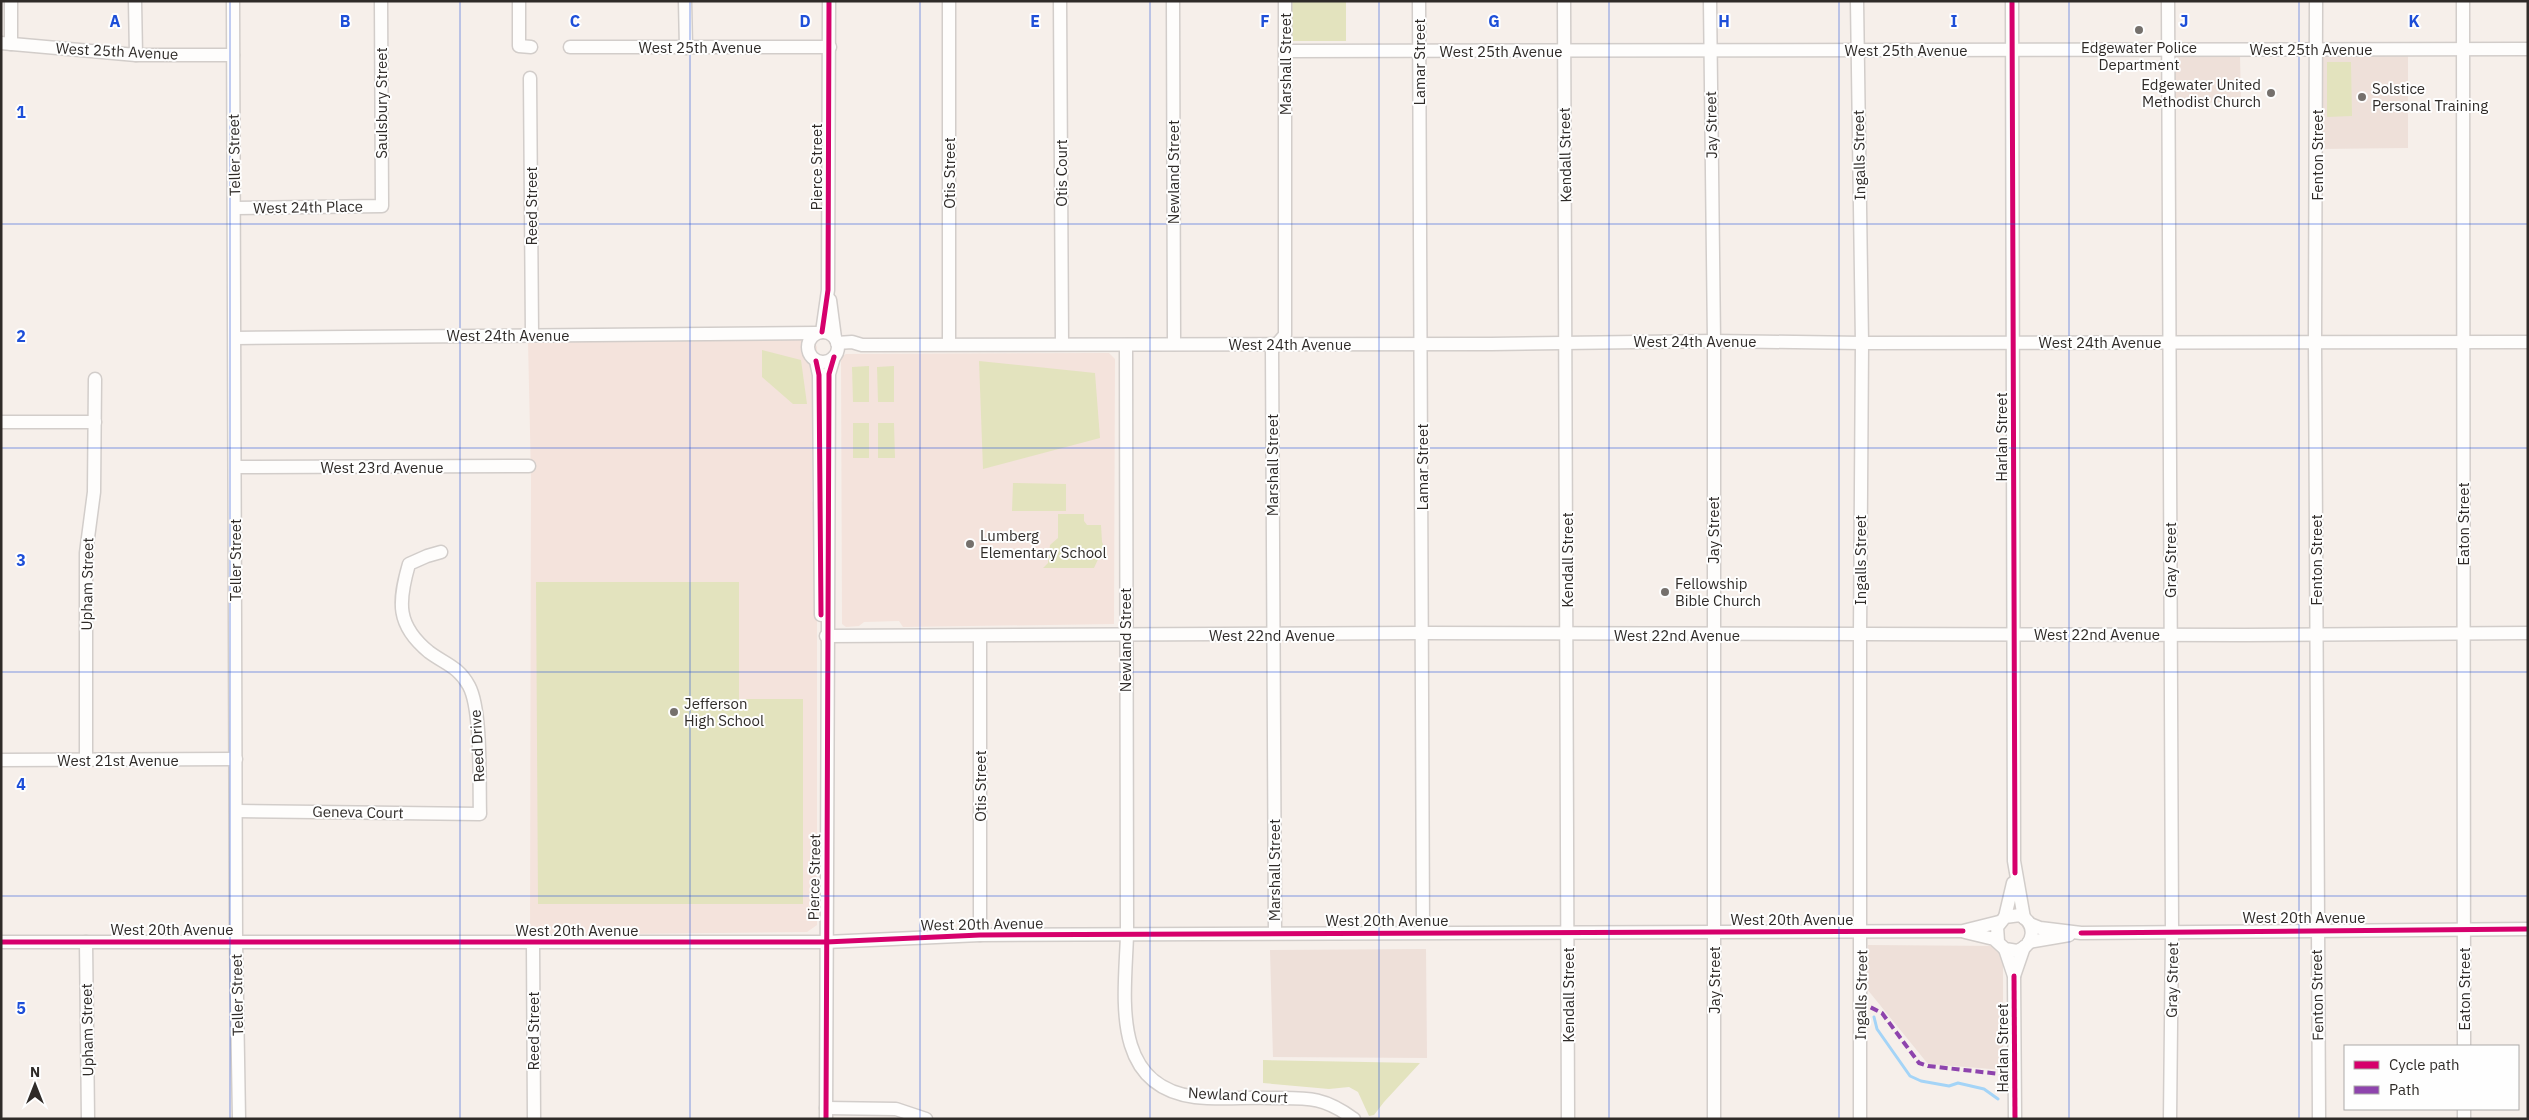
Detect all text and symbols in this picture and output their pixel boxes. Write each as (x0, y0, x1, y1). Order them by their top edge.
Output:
text: A (110, 11, 121, 31)
text: B (340, 11, 351, 31)
text: C (570, 11, 580, 31)
text: D (799, 11, 811, 31)
text: E (1030, 11, 1040, 31)
text: F (1260, 11, 1270, 31)
text: G (1488, 11, 1500, 31)
text: H (1718, 11, 1730, 31)
text: I (1951, 11, 1958, 31)
text: J (2180, 11, 2188, 31)
text: K (2408, 11, 2420, 31)
street label: Marshall Street (1276, 13, 1295, 115)
street label: Lamar Street (1410, 19, 1429, 105)
marker: Edgewater Police Department (2133, 24, 2145, 36)
street label: West 25th Avenue (55, 38, 179, 64)
street label: West 25th Avenue (639, 38, 761, 57)
place label: Edgewater Police Department (2081, 38, 2197, 74)
street label: West 25th Avenue (2250, 40, 2372, 59)
street label: West 25th Avenue (1845, 41, 1967, 60)
street label: West 25th Avenue (1440, 42, 1562, 61)
street label: Saulsbury Street (372, 47, 391, 159)
place label: Edgewater United Methodist Church (2141, 75, 2261, 111)
place label: Solstice Personal Training (2372, 79, 2488, 115)
marker: Edgewater United Methodist Church (2265, 87, 2277, 99)
street label: Jay Street (1701, 91, 1721, 159)
marker: Solstice Personal Training (2356, 91, 2368, 103)
text: 1 (16, 102, 26, 122)
street label: Kendall Street (1555, 107, 1575, 203)
street label: Fenton Street (2308, 109, 2327, 201)
street label: Ingalls Street (1849, 110, 1869, 200)
street label: Teller Street (224, 114, 244, 196)
street label: Newland Street (1164, 120, 1183, 224)
street label: Pierce Street (807, 124, 826, 210)
street label: Otis Street (940, 137, 959, 209)
street label: Otis Court (1052, 139, 1071, 207)
street label: Reed Street (522, 166, 541, 246)
street label: West 24th Place (253, 197, 363, 217)
text: 2 (16, 326, 26, 346)
street label: West 24th Avenue (447, 326, 569, 345)
street label: West 24th Avenue (1634, 332, 1756, 351)
street label: West 24th Avenue (2039, 333, 2161, 352)
street label: West 24th Avenue (1229, 335, 1351, 354)
street label: Harlan Street (1992, 392, 2011, 482)
street label: Marshall Street (1263, 414, 1282, 516)
street label: Lamar Street (1413, 424, 1432, 510)
street label: West 23rd Avenue (320, 458, 444, 477)
street label: Eaton Street (2454, 482, 2473, 566)
street label: Jay Street (1704, 496, 1723, 564)
street label: Kendall Street (1558, 512, 1577, 608)
street label: Fenton Street (2307, 514, 2326, 606)
street label: Ingalls Street (1851, 515, 1870, 605)
street label: Teller Street (226, 519, 245, 601)
street label: Gray Street (2161, 522, 2180, 598)
place label: Lumberg Elementary School (980, 526, 1107, 562)
street label: Upham Street (77, 537, 97, 631)
marker: Lumberg Elementary School (964, 538, 976, 550)
text: 3 (16, 550, 26, 570)
place label: Fellowship Bible Church (1675, 574, 1761, 610)
marker: Fellowship Bible Church (1659, 586, 1671, 598)
street label: Newland Street (1116, 588, 1135, 692)
street label: West 22nd Avenue (2034, 625, 2160, 644)
street label: West 22nd Avenue (1209, 626, 1335, 645)
street label: West 22nd Avenue (1614, 626, 1740, 645)
place label: Jefferson High School (684, 694, 764, 730)
marker: Jefferson High School (668, 706, 680, 718)
street label: Reed Drive (466, 709, 488, 783)
street label: Otis Street (971, 750, 990, 822)
street label: West 21st Avenue (57, 751, 179, 770)
text: 4 (16, 774, 26, 794)
street label: Geneva Court (312, 802, 404, 822)
street label: Marshall Street (1265, 819, 1284, 921)
street label: Pierce Street (804, 833, 824, 921)
street label: West 20th Avenue (2243, 908, 2365, 927)
street label: West 20th Avenue (1731, 910, 1853, 929)
street label: West 20th Avenue (1326, 911, 1448, 930)
street label: West 20th Avenue (920, 913, 1044, 935)
street label: West 20th Avenue (111, 920, 233, 939)
street label: West 20th Avenue (516, 921, 638, 940)
street label: Gray Street (2162, 942, 2182, 1018)
street label: Jay Street (1705, 946, 1724, 1014)
street label: Kendall Street (1559, 947, 1578, 1043)
street label: Eaton Street (2455, 947, 2474, 1031)
street label: Fenton Street (2307, 949, 2327, 1041)
street label: Ingalls Street (1851, 950, 1871, 1040)
street label: Teller Street (227, 954, 247, 1036)
street label: Upham Street (77, 983, 97, 1077)
street label: Reed Street (524, 991, 543, 1071)
text: 5 (16, 998, 26, 1018)
street label: Harlan Street (1993, 1003, 2012, 1093)
legend (2344, 1045, 2519, 1110)
text: Cycle path (2389, 1055, 2460, 1074)
north arrow (10, 1060, 60, 1110)
text: N (30, 1063, 40, 1081)
text: Path (2389, 1080, 2420, 1099)
street label: Newland Court (1187, 1083, 1289, 1107)

